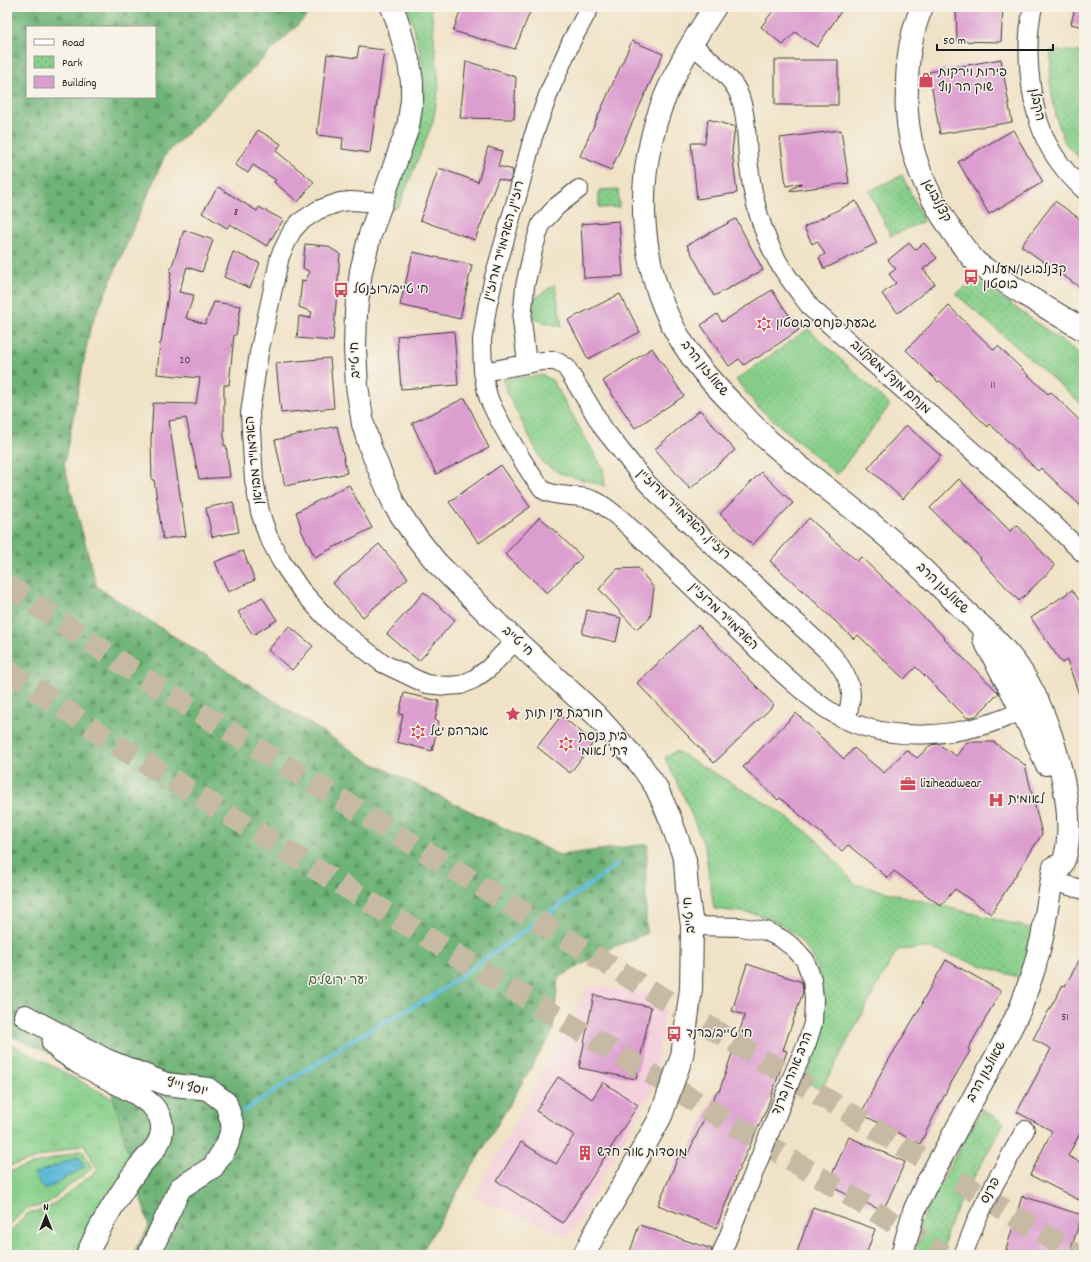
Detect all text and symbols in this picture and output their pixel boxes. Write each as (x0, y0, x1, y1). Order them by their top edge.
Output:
legend (26, 26, 156, 98)
scale bar (937, 26, 1053, 52)
text: 50 m (943, 33, 966, 50)
text: Road (62, 35, 84, 52)
text: Park (62, 55, 83, 72)
place label: פירות וירקות שוק הר נוף (937, 64, 1007, 98)
shop icon: פירות וירקות שוק הר נוף (917, 71, 935, 89)
text: Building (62, 75, 97, 92)
street label: הקבלן (1023, 87, 1049, 123)
street label: קצנלבוגן (917, 176, 955, 226)
street label: רוז'ין, האדמו"ר מרוז'ין (480, 179, 530, 303)
house number: 8 (234, 205, 238, 221)
place label: קצנלבוגן/מעלות בוסטון (982, 261, 1066, 295)
bus stop icon: קצנלבוגן/מעלות בוסטון (962, 268, 980, 286)
bus stop icon: חי טייב/רוזנטל (332, 281, 350, 299)
place label: חי טייב/רוזנטל (353, 281, 428, 300)
synagogue icon: גבעת פנחס בוסטון (755, 315, 773, 333)
place label: גבעת פנחס בוסטון (776, 315, 877, 334)
street label: שאולזון הרב (676, 337, 732, 401)
street label: מנחם מנדל משקלוב (846, 337, 934, 419)
street label: חי טייב (346, 341, 366, 379)
house number: 20 (180, 353, 190, 369)
house number: 11 (991, 378, 995, 394)
street label: האדמו"ר מבויאן (241, 415, 269, 505)
street label: רוז'ין, האדמו"ר מרוז'ין (632, 465, 734, 565)
street label: שאולזון הרב (911, 559, 973, 619)
street label: האדמו"ר מרוז'ין (684, 579, 762, 655)
street label: חי טייב (497, 623, 537, 661)
place icon: חורבת עין תות (504, 705, 522, 723)
place label: חורבת עין תות (525, 705, 603, 724)
synagogue icon: אברהם יגל (409, 723, 427, 741)
place label: אברהם יגל (430, 723, 488, 742)
place label: בית כנסת דתי לאומי (578, 728, 628, 762)
synagogue icon: בית כנסת דתי לאומי (557, 735, 575, 753)
office icon: liziheadwear (899, 775, 917, 793)
place label: liziheadwear (920, 775, 982, 794)
hospital icon: לאומית (987, 791, 1005, 809)
place label: לאומית (1007, 791, 1045, 810)
street label: חי טייב (679, 896, 701, 934)
park label: יער ירושלים (308, 972, 368, 991)
house number: 51 (1061, 1010, 1069, 1026)
bus stop icon: חי טייב/ברנד (665, 1025, 683, 1043)
place label: חי טייב/ברנד (686, 1025, 752, 1044)
street label: הרב אהרון ברנד (768, 1029, 818, 1119)
street label: שאולזון הרב (962, 1038, 1012, 1106)
street label: יוסף וייץ (165, 1074, 209, 1102)
building icon: מוסדות אור חדש (576, 1144, 594, 1162)
place label: מוסדות אור חדש (597, 1144, 687, 1163)
street label: פרנס (976, 1174, 1006, 1208)
north arrow (26, 1196, 66, 1236)
text: N (43, 1200, 49, 1216)

